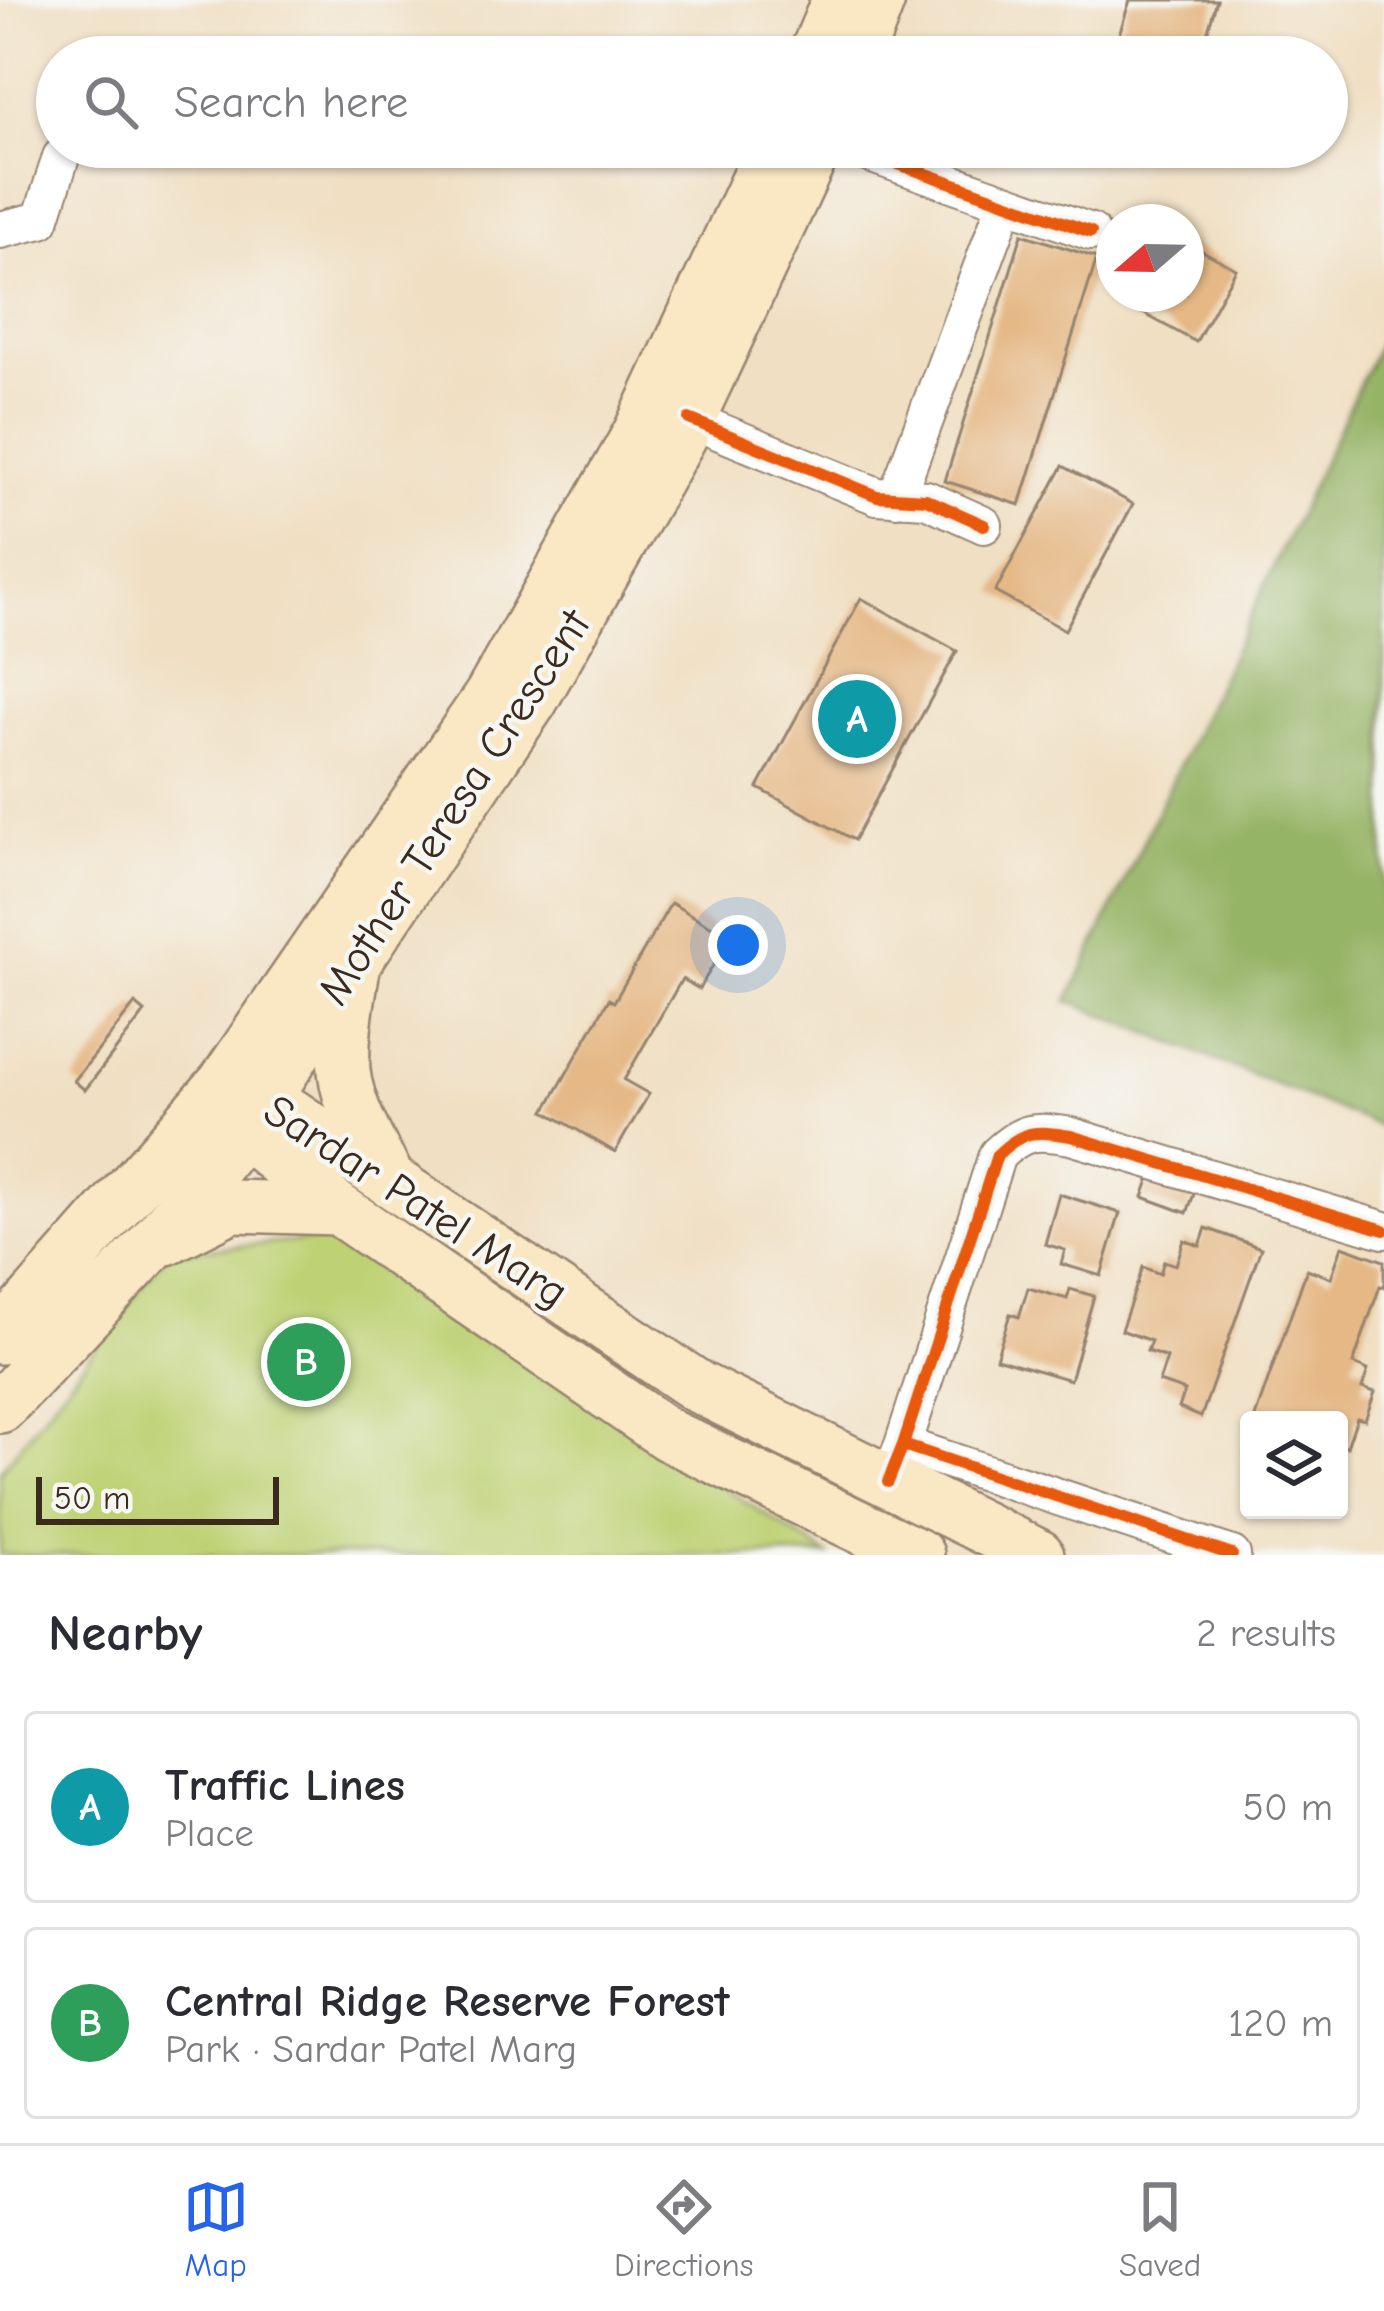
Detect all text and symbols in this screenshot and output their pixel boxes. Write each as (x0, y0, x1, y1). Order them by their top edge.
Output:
search box (36, 36, 1348, 168)
icon: search (78, 69, 144, 135)
text: Search here (174, 76, 408, 128)
north arrow (1096, 204, 1204, 312)
street label: Mother Teresa Crescent (307, 599, 602, 1014)
pin: A (818, 674, 896, 764)
your location (708, 915, 768, 975)
street label: Sardar Patel Marg (254, 1084, 578, 1318)
pin: B (267, 1317, 345, 1407)
map controls (1240, 1411, 1348, 1519)
button: layers (1240, 1411, 1348, 1519)
scale bar (36, 1471, 279, 1524)
text: 50 m (54, 1479, 130, 1517)
text: Nearby (48, 1604, 202, 1663)
text: 2 results (1196, 1611, 1336, 1656)
text: Traffic Lines (165, 1759, 405, 1811)
text: A (79, 1785, 101, 1830)
text: 50 m (1243, 1785, 1333, 1830)
text: Place (165, 1811, 254, 1856)
text: Central Ridge Reserve Forest (165, 1975, 729, 2027)
text: B (78, 2001, 102, 2046)
text: 120 m (1228, 2001, 1333, 2046)
text: Park · Sardar Patel Marg (165, 2027, 577, 2072)
tab: Map (183, 2174, 249, 2284)
tab: Directions (614, 2174, 754, 2284)
tab: Saved (1119, 2174, 1201, 2284)

